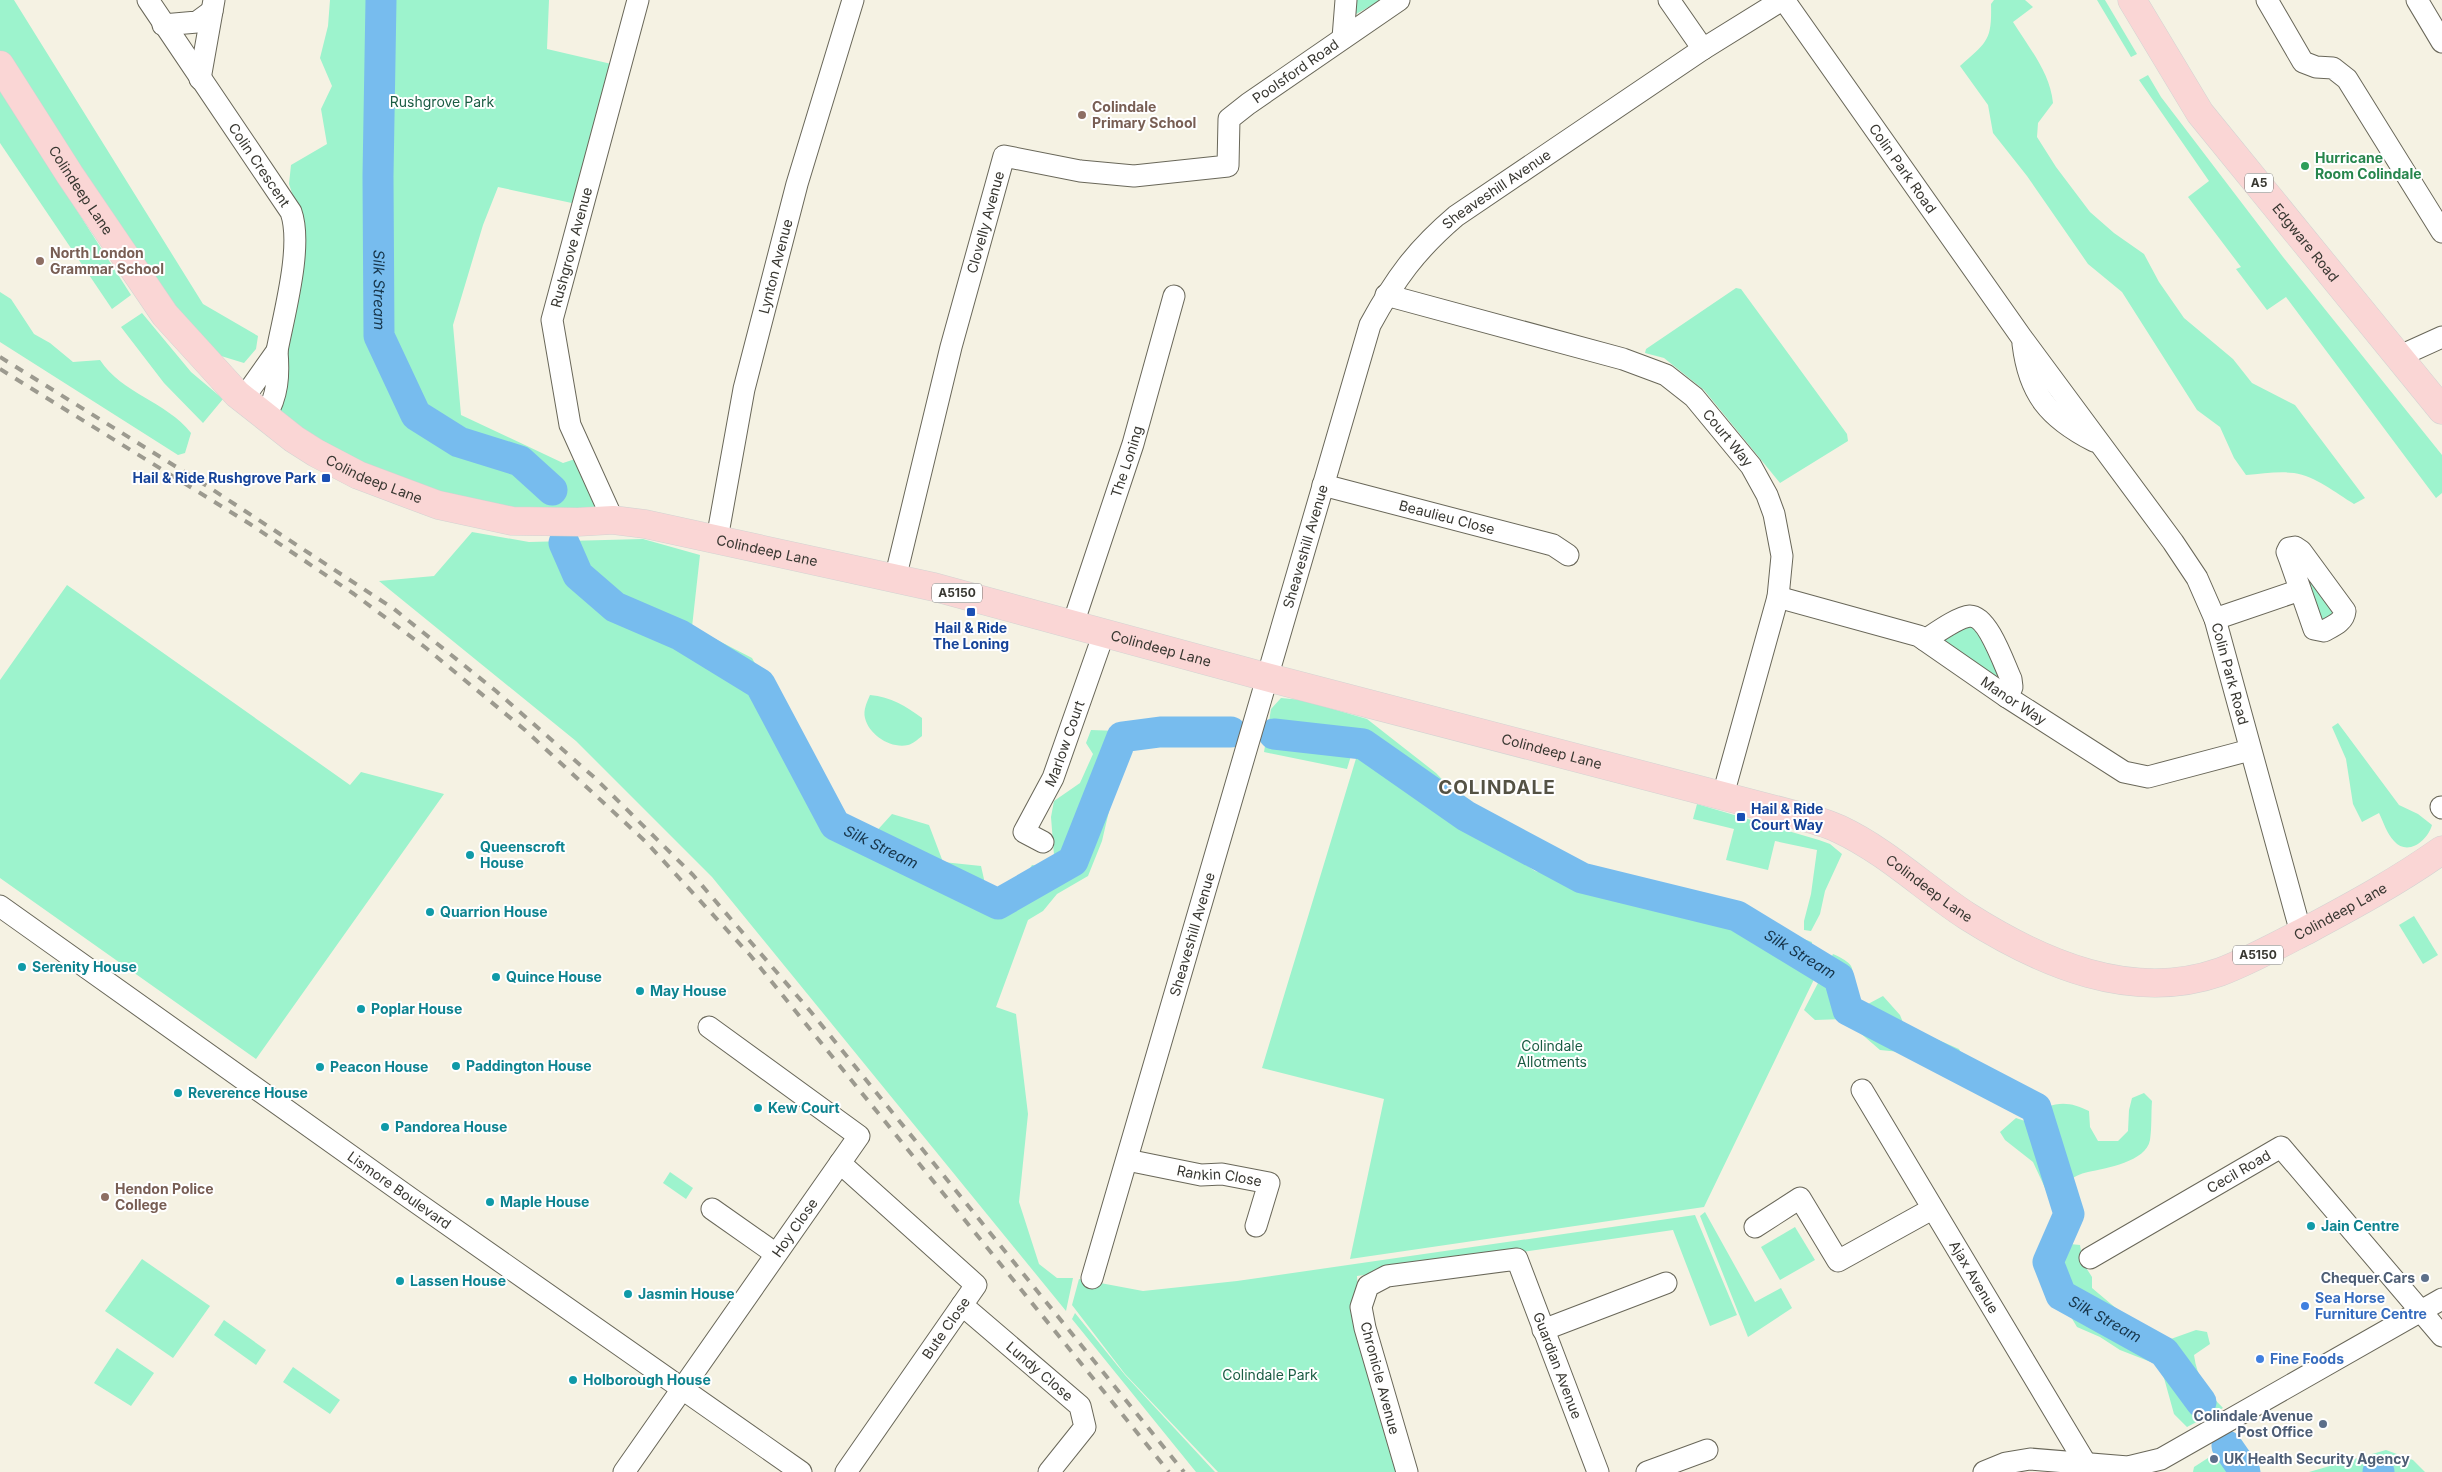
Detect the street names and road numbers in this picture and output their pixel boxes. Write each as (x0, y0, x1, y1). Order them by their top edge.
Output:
street label: Poolsford Road (1249, 35, 1342, 107)
street label: Colin Crescent (225, 120, 294, 210)
street label: Colin Park Road (1866, 120, 1940, 216)
street label: Colindeep Lane (45, 142, 117, 238)
street label: Sheaveshill Avenue (1438, 146, 1554, 232)
street label: Clovelly Avenue (963, 169, 1007, 275)
road number: A5 (2245, 174, 2273, 192)
street label: Rushgrove Avenue (547, 185, 595, 309)
street label: Edgware Road (2269, 200, 2343, 285)
street label: Lynton Avenue (755, 217, 796, 316)
street label: Court Way (1699, 405, 1757, 470)
street label: The Loning (1107, 424, 1146, 500)
street label: Colindeep Lane (323, 451, 425, 506)
street label: Sheaveshill Avenue (1279, 483, 1331, 610)
street label: Beaulieu Close (1397, 496, 1497, 537)
street label: Colindeep Lane (715, 531, 820, 569)
road number: A5150 (932, 584, 982, 602)
street label: Colin Park Road (2208, 621, 2253, 727)
street label: Colindeep Lane (1109, 626, 1213, 670)
street label: Manor Way (1978, 673, 2050, 728)
street label: Marlow Court (1041, 698, 1088, 790)
street label: Colindeep Lane (1500, 730, 1604, 772)
street label: Colindeep Lane (1883, 851, 1976, 925)
street label: Sheaveshill Avenue (1166, 870, 1218, 998)
street label: Colindeep Lane (2291, 879, 2390, 943)
road number: A5150 (2233, 946, 2283, 964)
street label: Cecil Road (2204, 1146, 2273, 1196)
street label: Lismore Boulevard (344, 1147, 455, 1232)
street label: Rankin Close (1175, 1161, 1263, 1189)
street label: Hoy Close (768, 1195, 821, 1260)
street label: Ajax Avenue (1946, 1237, 2003, 1316)
street label: Bute Close (918, 1294, 973, 1362)
street label: Guardian Avenue (1530, 1309, 1586, 1421)
street label: Chronicle Avenue (1357, 1320, 1404, 1436)
street label: Lundy Close (1003, 1338, 1077, 1404)

